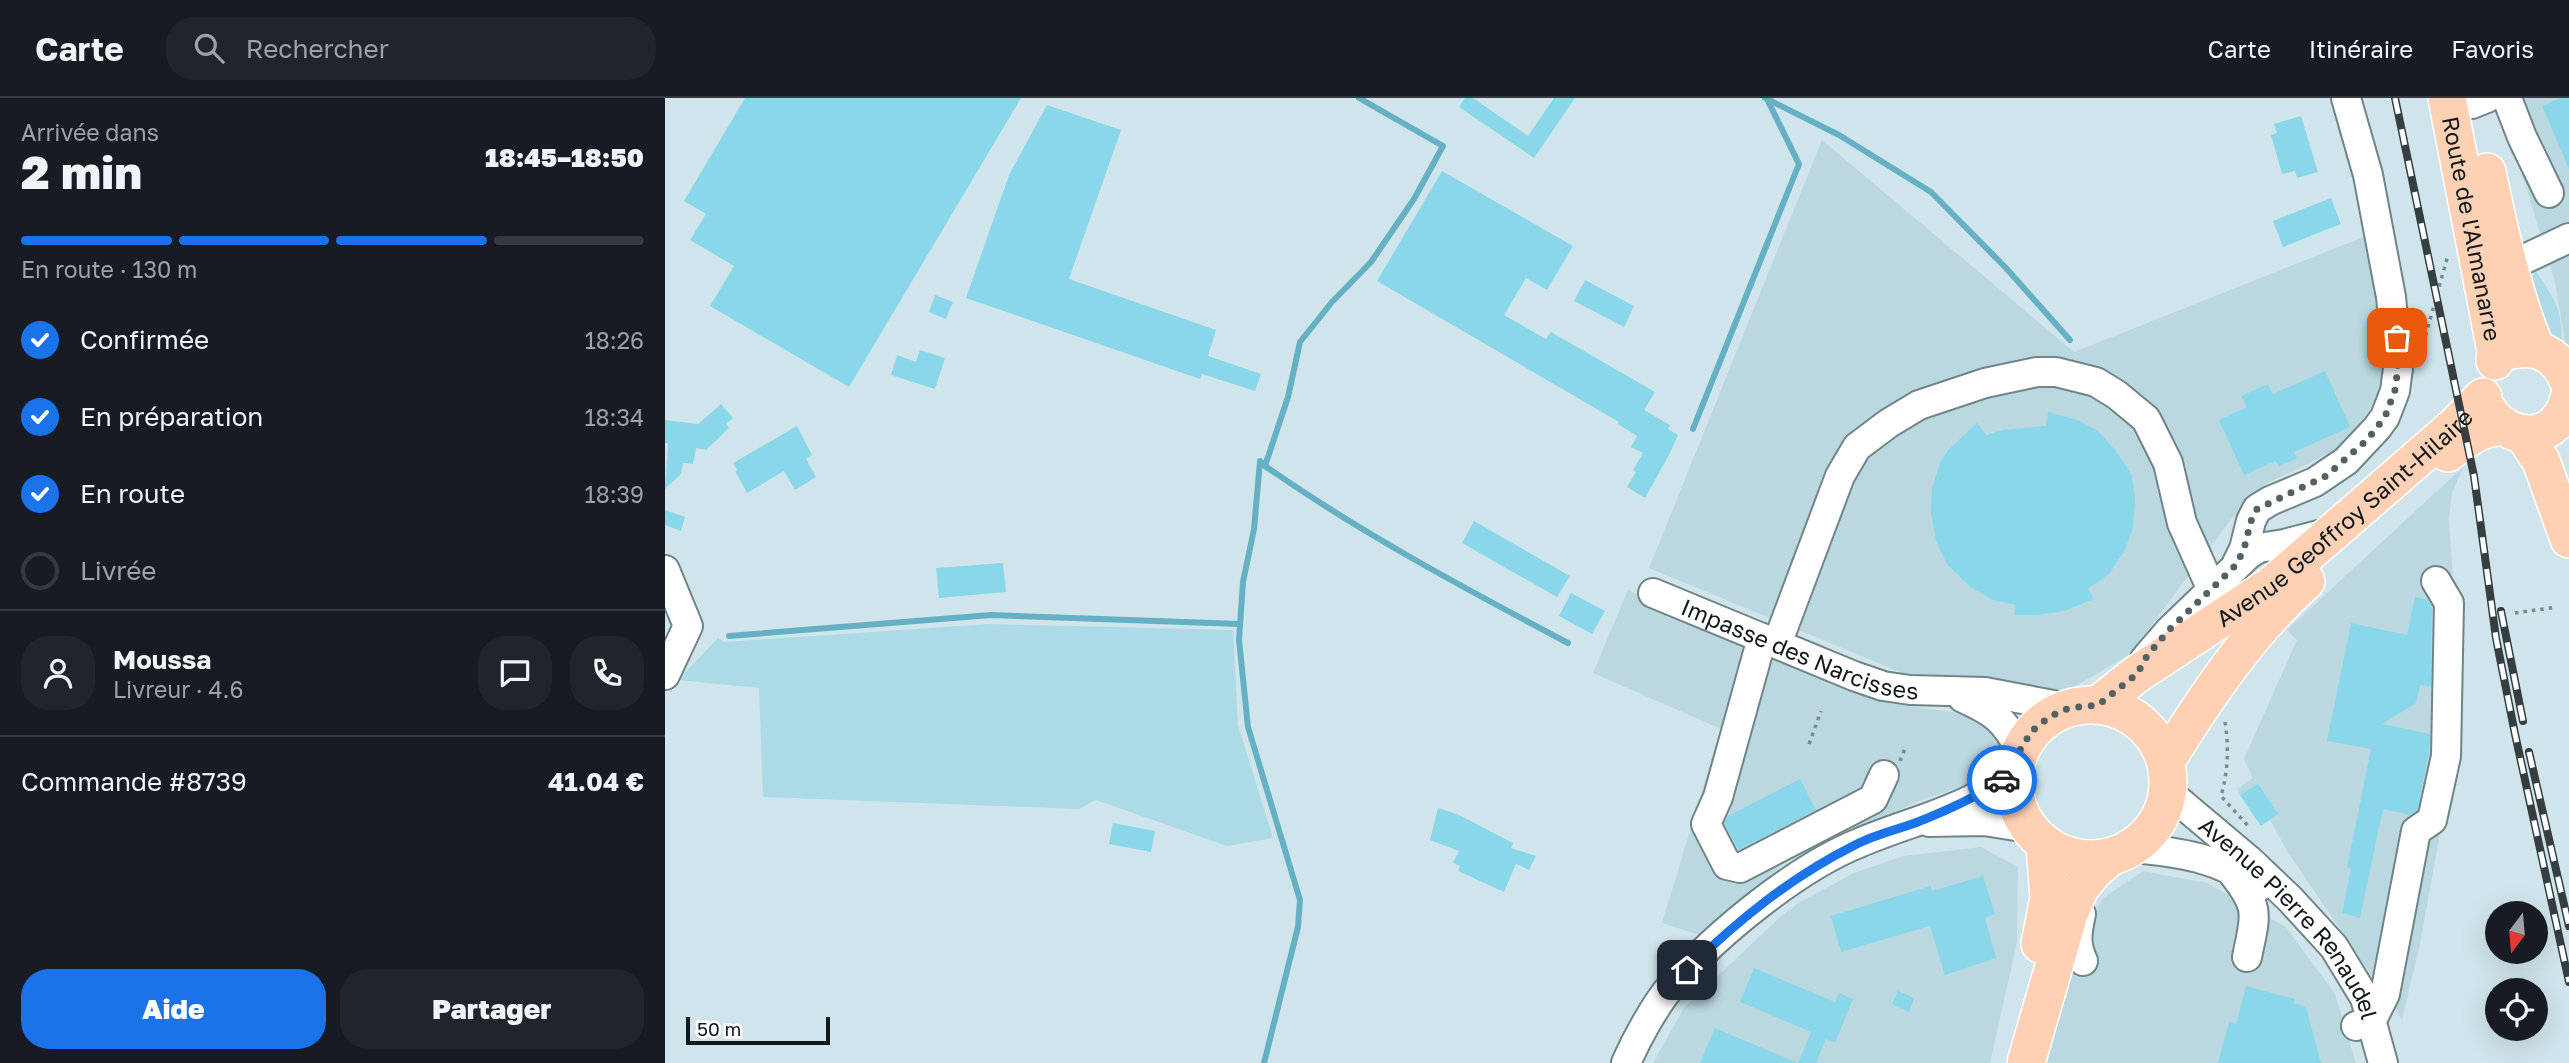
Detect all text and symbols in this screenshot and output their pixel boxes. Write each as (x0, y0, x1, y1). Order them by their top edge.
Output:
search box (166, 17, 656, 80)
text: Carte (35, 29, 124, 68)
icon: search (190, 29, 228, 67)
text: Rechercher (246, 33, 389, 64)
text: Carte (2208, 34, 2271, 63)
text: Itinéraire (2309, 34, 2413, 63)
text: Favoris (2451, 34, 2534, 63)
street label: Route de l'Almanarre (2437, 114, 2508, 343)
text: Arrivée dans (21, 118, 159, 146)
text: 18:45–18:50 (485, 142, 644, 173)
text: 2 min (21, 144, 142, 199)
text: En route · 130 m (21, 255, 197, 283)
pin (2367, 308, 2427, 368)
icon: bag (2378, 319, 2416, 357)
icon: check (21, 321, 59, 359)
text: Confirmée (80, 324, 209, 355)
text: 18:26 (585, 326, 644, 354)
icon: check (21, 398, 59, 436)
text: En préparation (80, 401, 263, 432)
text: 18:34 (584, 403, 644, 431)
street label: Avenue Geoffroy Saint-Hilaire (2211, 403, 2478, 632)
icon: check (21, 475, 59, 513)
text: En route (80, 478, 185, 509)
text: 18:39 (585, 480, 644, 508)
text: Livrée (80, 555, 156, 586)
street label: Impasse des Narcisses (1677, 592, 1919, 704)
button: person (21, 636, 95, 710)
button: chat (478, 636, 552, 710)
button: phone (570, 636, 644, 710)
text: Moussa (113, 644, 211, 675)
text: Livreur · 4.6 (113, 675, 243, 703)
courier (1967, 745, 2037, 815)
icon: car (1983, 761, 2021, 799)
text: Commande #8739 (21, 766, 247, 797)
text: 41.04 € (548, 766, 644, 797)
street label: Avenue Pierre Renaudel (2194, 811, 2384, 1022)
north arrow (2485, 901, 2548, 964)
map controls (2485, 901, 2548, 1041)
pin (1657, 940, 1717, 1000)
icon: home (1668, 951, 1706, 989)
button: Aide (21, 969, 326, 1049)
button: Partager (340, 969, 644, 1049)
button: locate (2485, 978, 2548, 1041)
scale bar (686, 1014, 829, 1046)
text: 50 m (697, 1017, 741, 1040)

